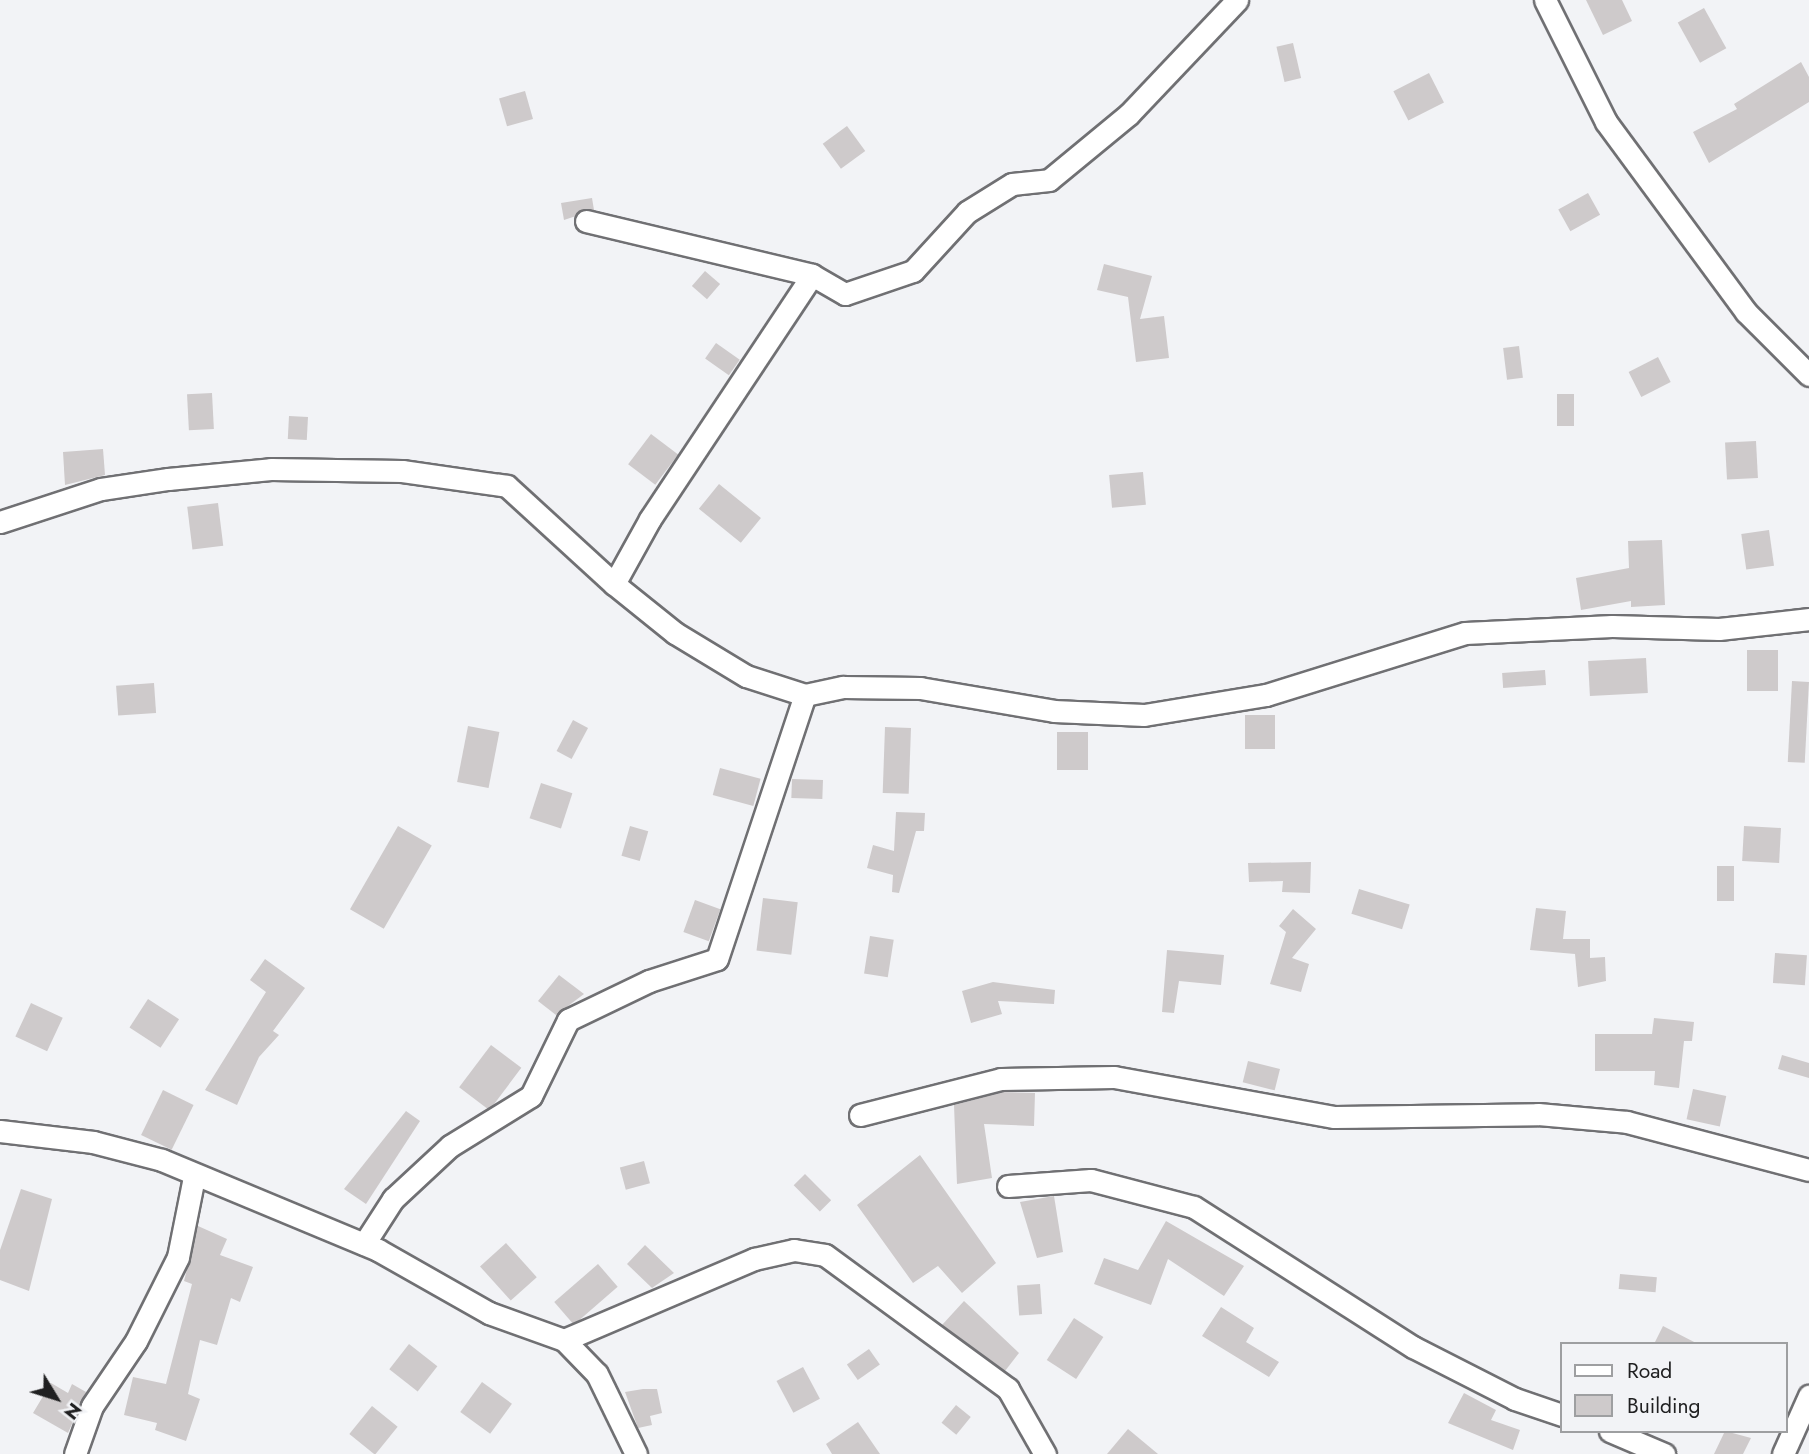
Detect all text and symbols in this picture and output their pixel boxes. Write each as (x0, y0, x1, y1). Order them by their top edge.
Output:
legend (1560, 1342, 1788, 1433)
text: Road (1627, 1356, 1672, 1386)
north arrow (21, 1363, 91, 1433)
text: Building (1627, 1391, 1700, 1421)
text: N (58, 1397, 88, 1425)

